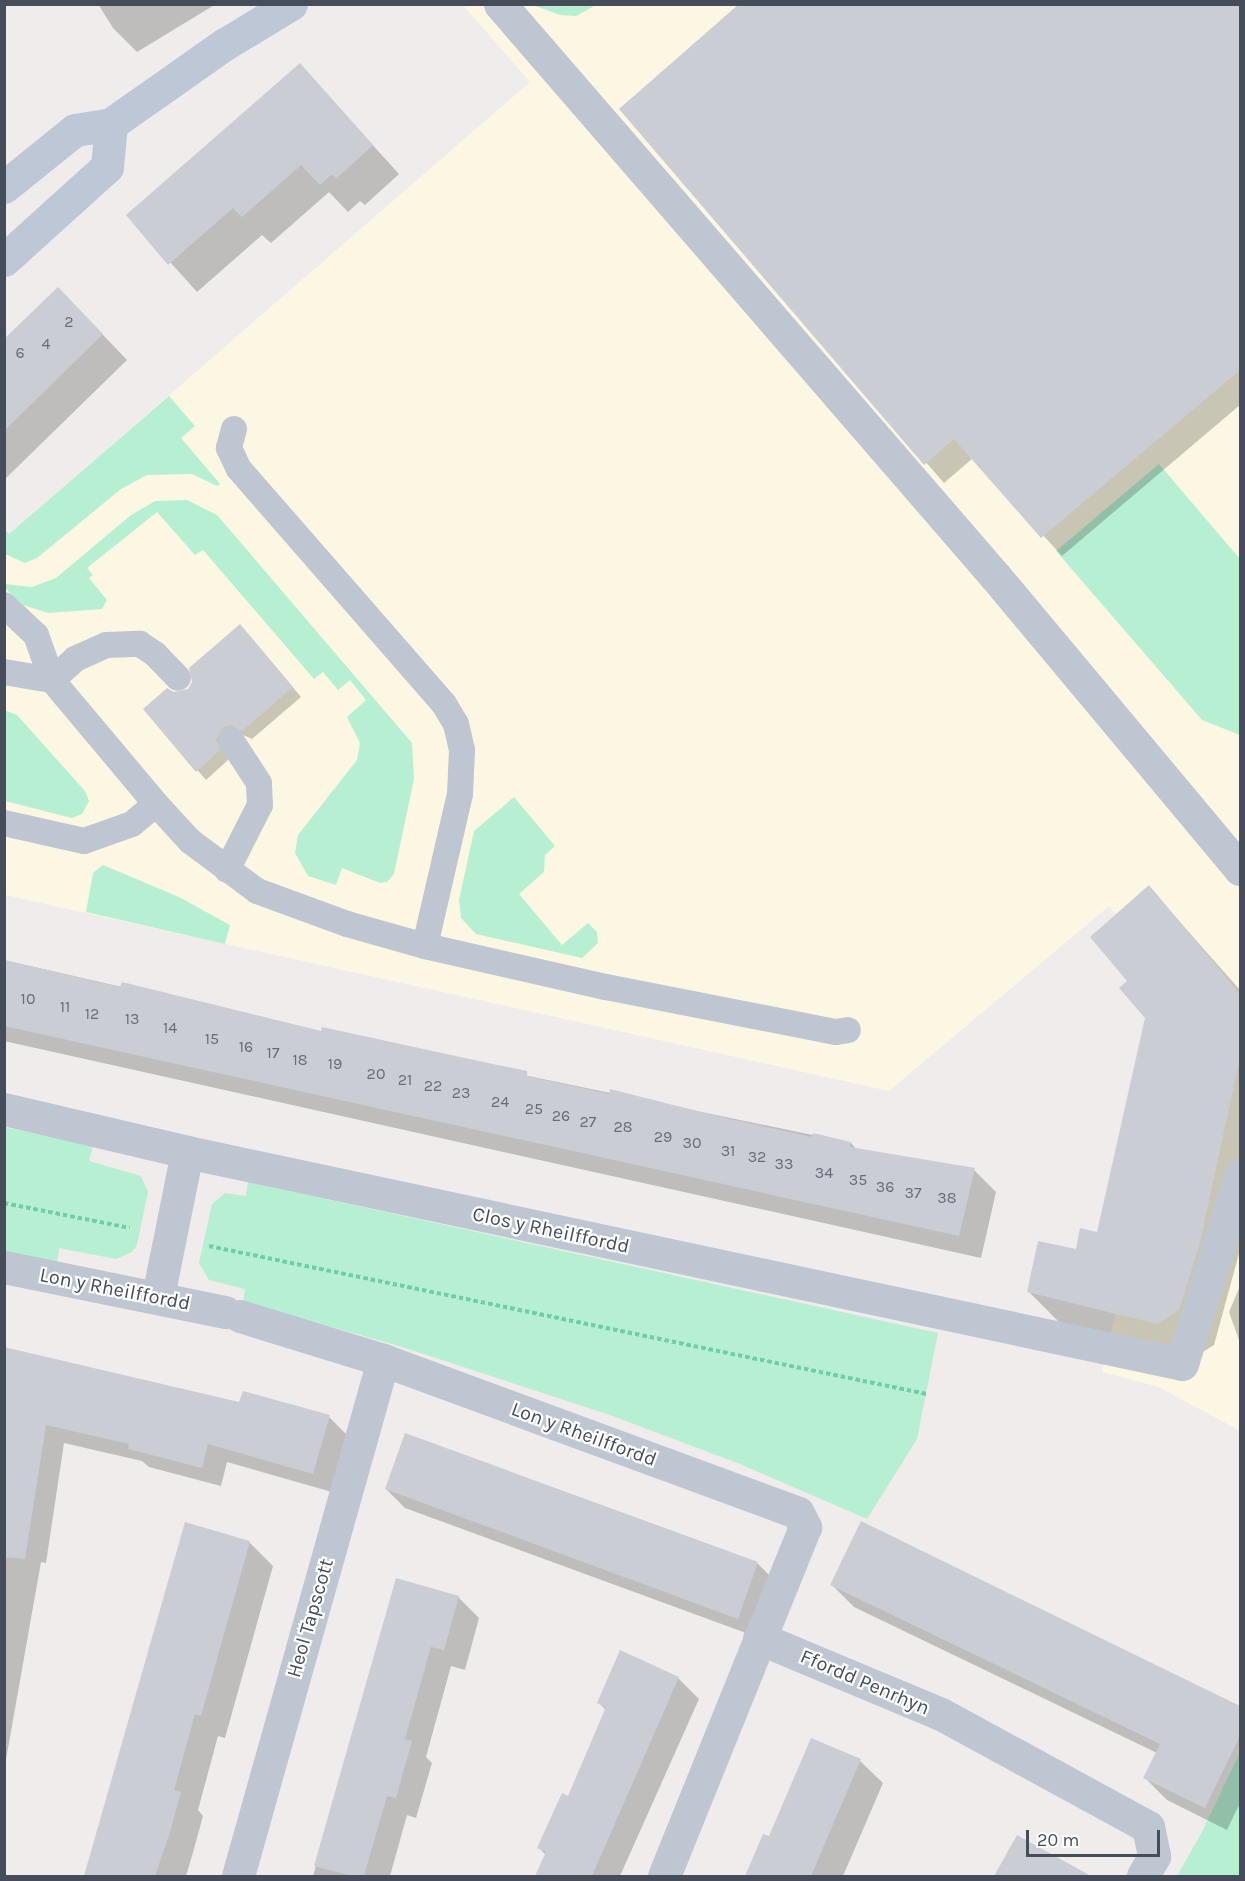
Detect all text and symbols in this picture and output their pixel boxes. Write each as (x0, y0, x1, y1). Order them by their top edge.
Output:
house number: 2 (64, 312, 74, 332)
house number: 4 (42, 334, 50, 354)
house number: 6 (15, 343, 25, 363)
house number: 10 (21, 989, 35, 1009)
house number: 11 (60, 997, 70, 1017)
house number: 12 (85, 1004, 99, 1024)
house number: 13 (125, 1009, 139, 1029)
house number: 14 (163, 1018, 177, 1038)
house number: 15 (205, 1029, 219, 1049)
house number: 16 (239, 1037, 253, 1057)
house number: 17 (267, 1043, 279, 1063)
house number: 18 (292, 1050, 308, 1070)
house number: 19 (328, 1054, 342, 1074)
house number: 20 (367, 1064, 385, 1084)
house number: 21 (398, 1070, 412, 1090)
house number: 22 (424, 1076, 442, 1096)
house number: 23 (452, 1083, 470, 1103)
house number: 24 (491, 1092, 509, 1112)
house number: 25 (525, 1099, 543, 1119)
house number: 26 (552, 1106, 570, 1126)
house number: 27 (580, 1112, 596, 1132)
house number: 28 (613, 1117, 633, 1137)
house number: 29 (654, 1127, 672, 1147)
house number: 30 (683, 1133, 701, 1153)
house number: 31 (721, 1141, 735, 1161)
house number: 32 (748, 1147, 766, 1167)
house number: 33 (775, 1154, 793, 1174)
house number: 34 (815, 1163, 833, 1183)
house number: 35 (849, 1170, 867, 1190)
house number: 36 (876, 1177, 894, 1197)
house number: 37 (905, 1183, 921, 1203)
house number: 38 (937, 1188, 957, 1208)
street label: Clos y Rheilffordd (470, 1202, 632, 1258)
street label: Lon y Rheilffordd (38, 1263, 192, 1315)
street label: Lon y Rheilffordd (508, 1397, 660, 1471)
street label: Heol Tapscott (282, 1556, 338, 1680)
street label: Ffordd Penrhyn (797, 1644, 933, 1720)
scale bar (1029, 1818, 1162, 1856)
text: 20 m (1037, 1829, 1079, 1851)

